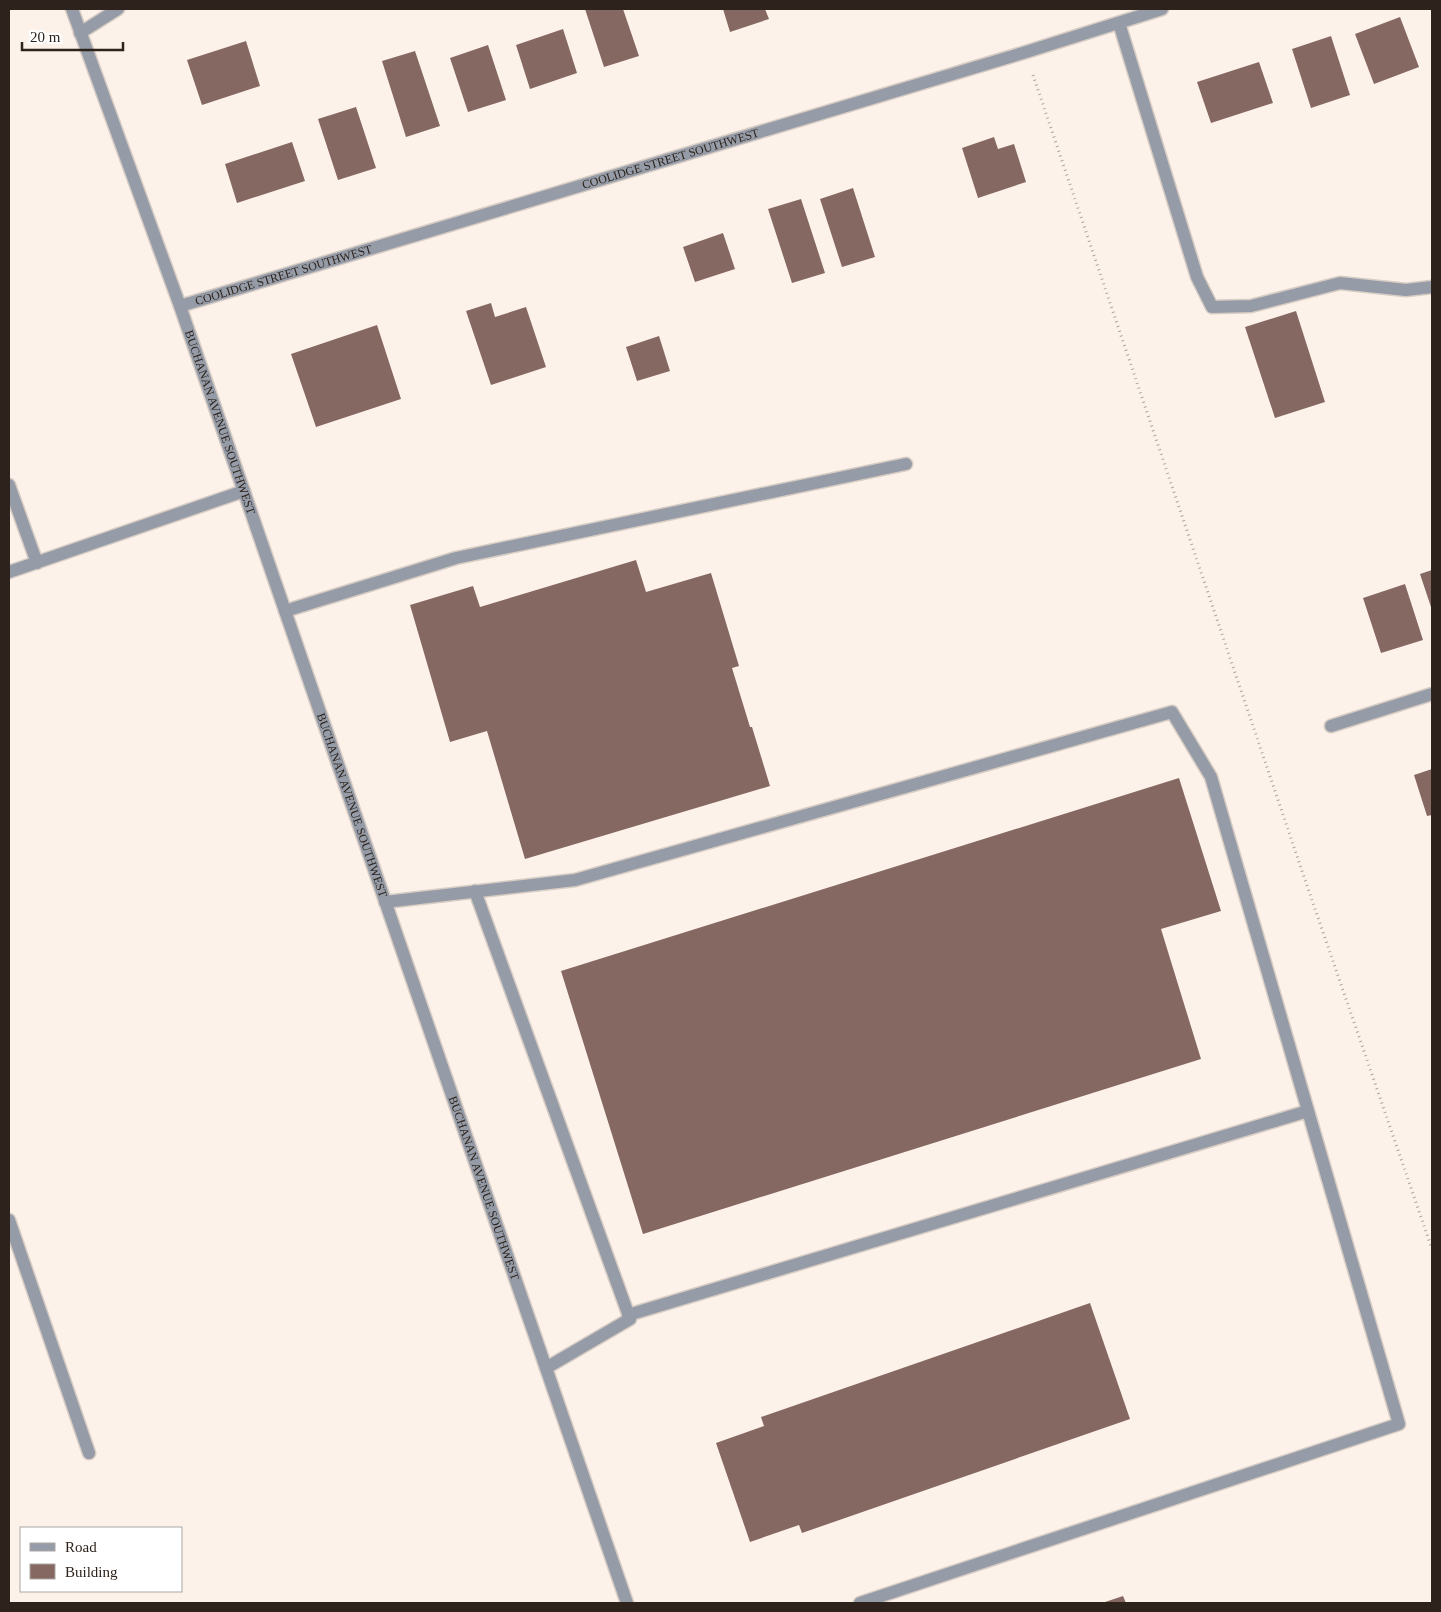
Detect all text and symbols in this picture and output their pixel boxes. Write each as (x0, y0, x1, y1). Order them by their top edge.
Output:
scale bar (22, 20, 124, 52)
text: 20 m (30, 29, 61, 45)
street label: COOLIDGE STREET SOUTHWEST (580, 125, 761, 192)
street label: COOLIDGE STREET SOUTHWEST (193, 242, 374, 308)
street label: BUCHANAN AVENUE SOUTHWEST (182, 328, 259, 517)
street label: BUCHANAN AVENUE SOUTHWEST (314, 711, 390, 900)
street label: BUCHANAN AVENUE SOUTHWEST (446, 1094, 522, 1283)
legend (20, 1527, 182, 1592)
text: Road (65, 1539, 97, 1555)
text: Building (65, 1564, 118, 1580)

